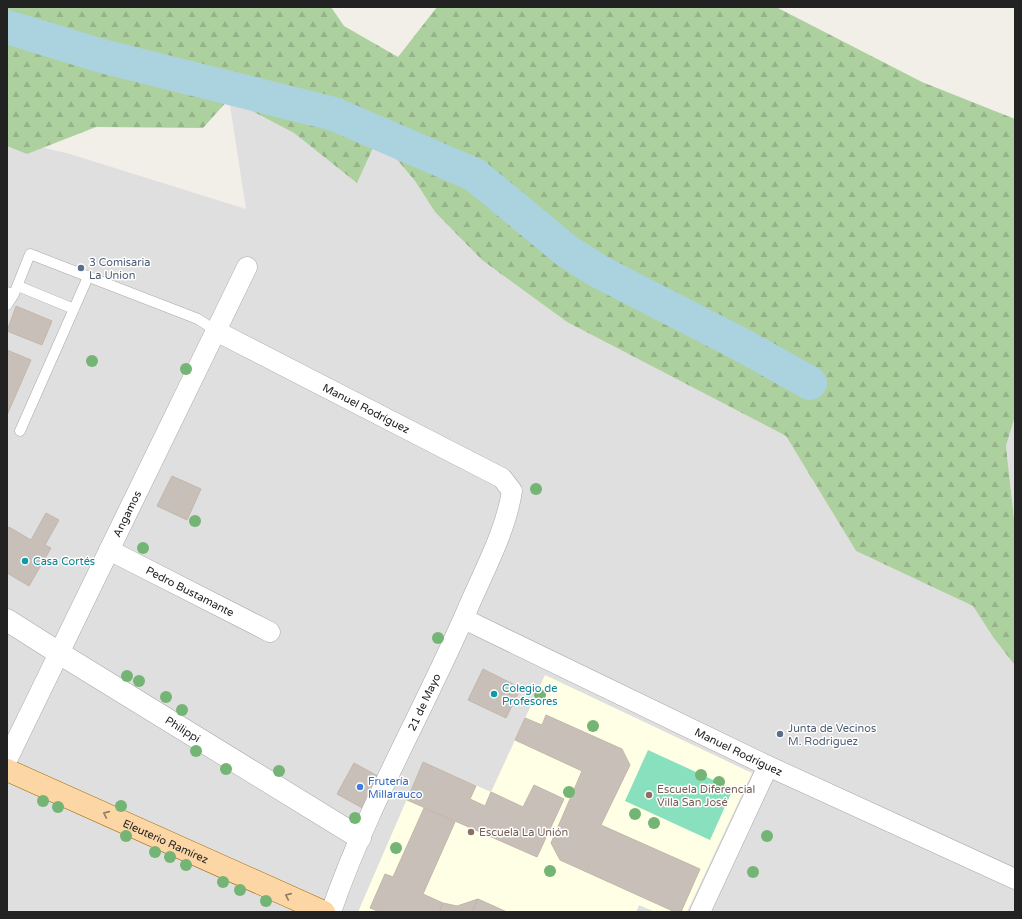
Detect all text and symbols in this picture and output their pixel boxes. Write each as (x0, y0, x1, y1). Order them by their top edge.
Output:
place label: 3 Comisaria La Union (89, 256, 150, 282)
marker: 3 Comisaria La Union (76, 263, 86, 273)
street label: Manuel Rodríguez (320, 381, 412, 437)
street label: Angamos (111, 489, 144, 539)
place label: Casa Cortés (33, 555, 95, 568)
marker: Casa Cortés (20, 556, 30, 566)
street label: Pedro Bustamante (144, 564, 236, 620)
street label: 21 de Mayo (405, 671, 444, 733)
place label: Colegio de Profesores (502, 682, 558, 708)
marker: Colegio de Profesores (489, 689, 499, 699)
street label: Philippi (163, 714, 203, 745)
place label: Junta de Vecinos M. Rodriguez (788, 722, 876, 748)
street label: Manuel Rodríguez (692, 726, 785, 779)
marker: Junta de Vecinos M. Rodriguez (775, 729, 785, 739)
place label: Frutería Millarauco (368, 775, 423, 801)
marker: Frutería Millarauco (355, 782, 365, 792)
place label: Escuela Diferencial Villa San José (657, 783, 755, 809)
marker: Escuela Diferencial Villa San José (644, 790, 654, 800)
one-way arrow (102, 811, 110, 819)
street label: Eleuterio Ramírez (121, 817, 211, 867)
place label: Escuela La Unión (479, 826, 568, 839)
marker: Escuela La Unión (466, 827, 476, 837)
one-way arrow (285, 893, 293, 901)

